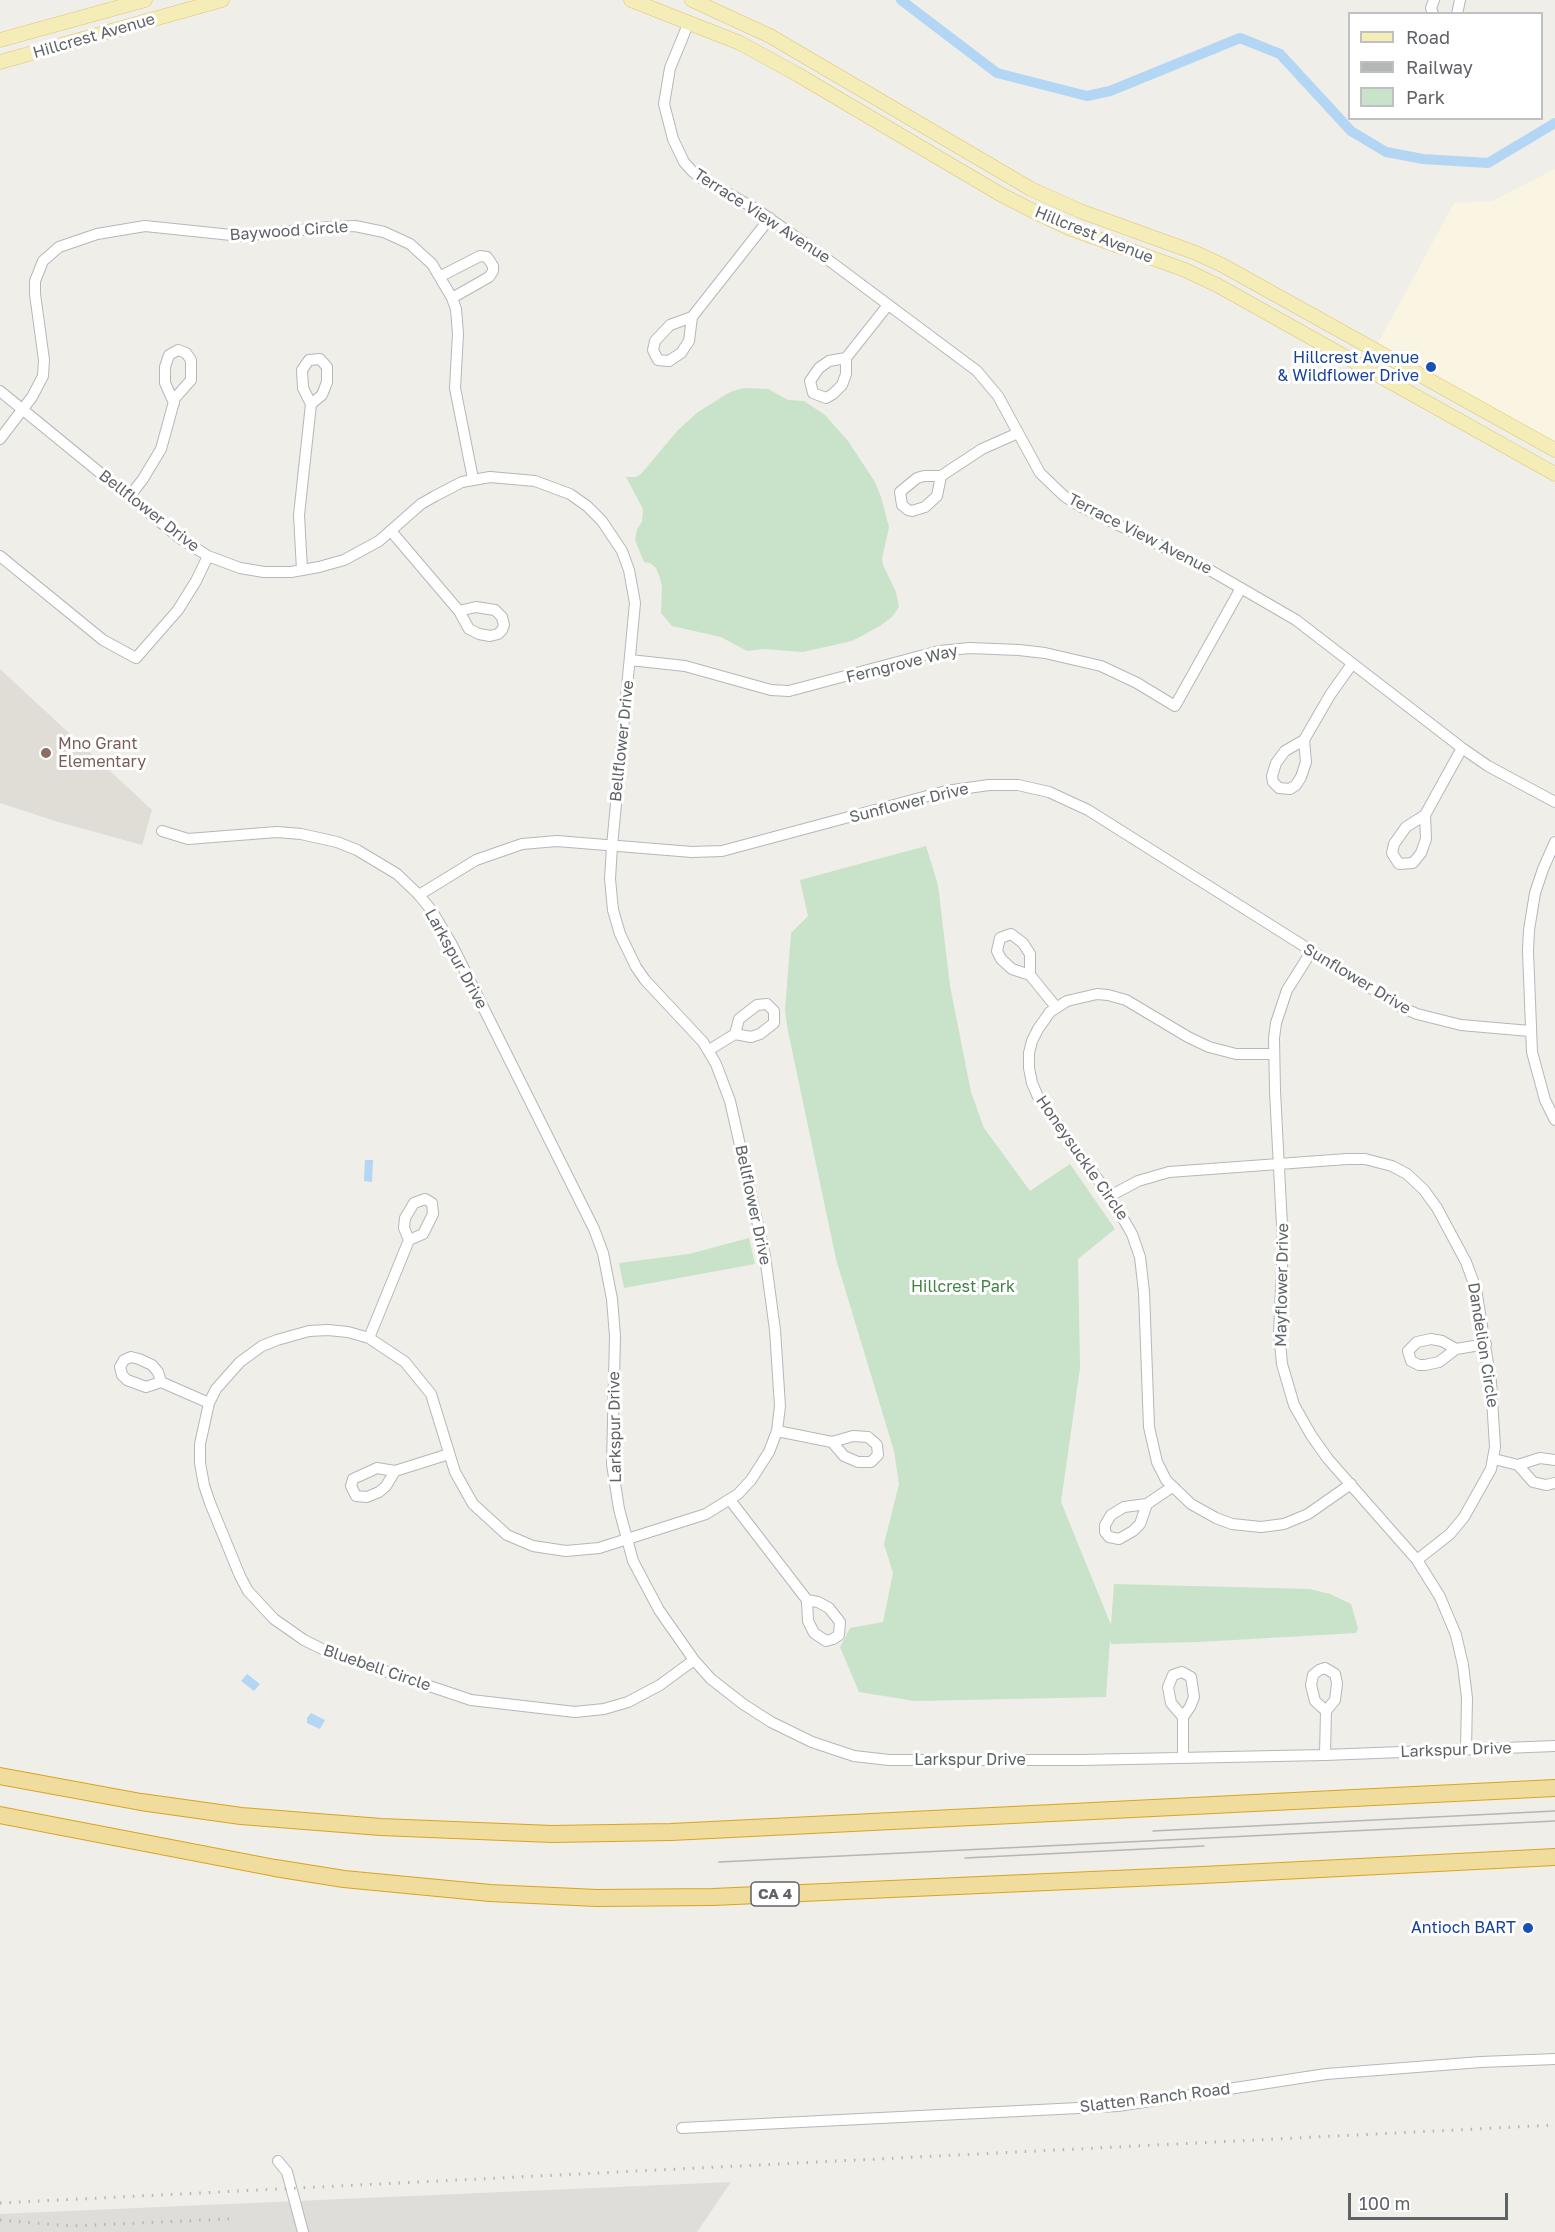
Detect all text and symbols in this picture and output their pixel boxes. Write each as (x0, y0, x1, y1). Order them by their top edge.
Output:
street label: Hillcrest Avenue (31, 9, 157, 63)
legend (1348, 12, 1543, 120)
text: Road (1406, 26, 1450, 48)
text: Railway (1406, 56, 1473, 78)
text: Park (1406, 86, 1445, 108)
street label: Terrace View Avenue (690, 165, 834, 267)
street label: Hillcrest Avenue (1032, 203, 1156, 267)
street label: Baywood Circle (229, 217, 349, 245)
place label: Hillcrest Avenue & Wildflower Drive (1278, 348, 1419, 386)
marker: Hillcrest Avenue & Wildflower Drive (1424, 360, 1438, 374)
street label: Bellflower Drive (95, 466, 203, 556)
street label: Terrace View Avenue (1065, 489, 1215, 579)
street label: Ferngrove Way (844, 641, 960, 687)
street label: Bellflower Drive (606, 679, 638, 803)
place label: Mno Grant Elementary (58, 734, 146, 772)
marker: Mno Grant Elementary (39, 746, 53, 760)
street label: Sunflower Drive (848, 779, 970, 827)
street label: Larkspur Drive (421, 906, 491, 1012)
street label: Sunflower Drive (1300, 939, 1414, 1019)
street label: Honeysuckle Circle (1032, 1092, 1132, 1224)
street label: Bellflower Drive (731, 1143, 775, 1267)
street label: Mayflower Drive (1271, 1223, 1293, 1347)
park label: Hillcrest Park (911, 1277, 1015, 1297)
street label: Dandelion Circle (1464, 1281, 1502, 1409)
street label: Larkspur Drive (604, 1371, 626, 1483)
street label: Bluebell Circle (321, 1641, 433, 1695)
street label: Larkspur Drive (1400, 1738, 1512, 1762)
street label: Larkspur Drive (914, 1750, 1026, 1770)
road number: CA 4 (751, 1882, 799, 1906)
place label: Antioch BART (1411, 1918, 1516, 1938)
marker: Antioch BART (1521, 1921, 1535, 1935)
street label: Slatten Ranch Road (1079, 2079, 1231, 2117)
scale bar (1351, 2181, 1512, 2219)
text: 100 m (1359, 2192, 1410, 2214)

